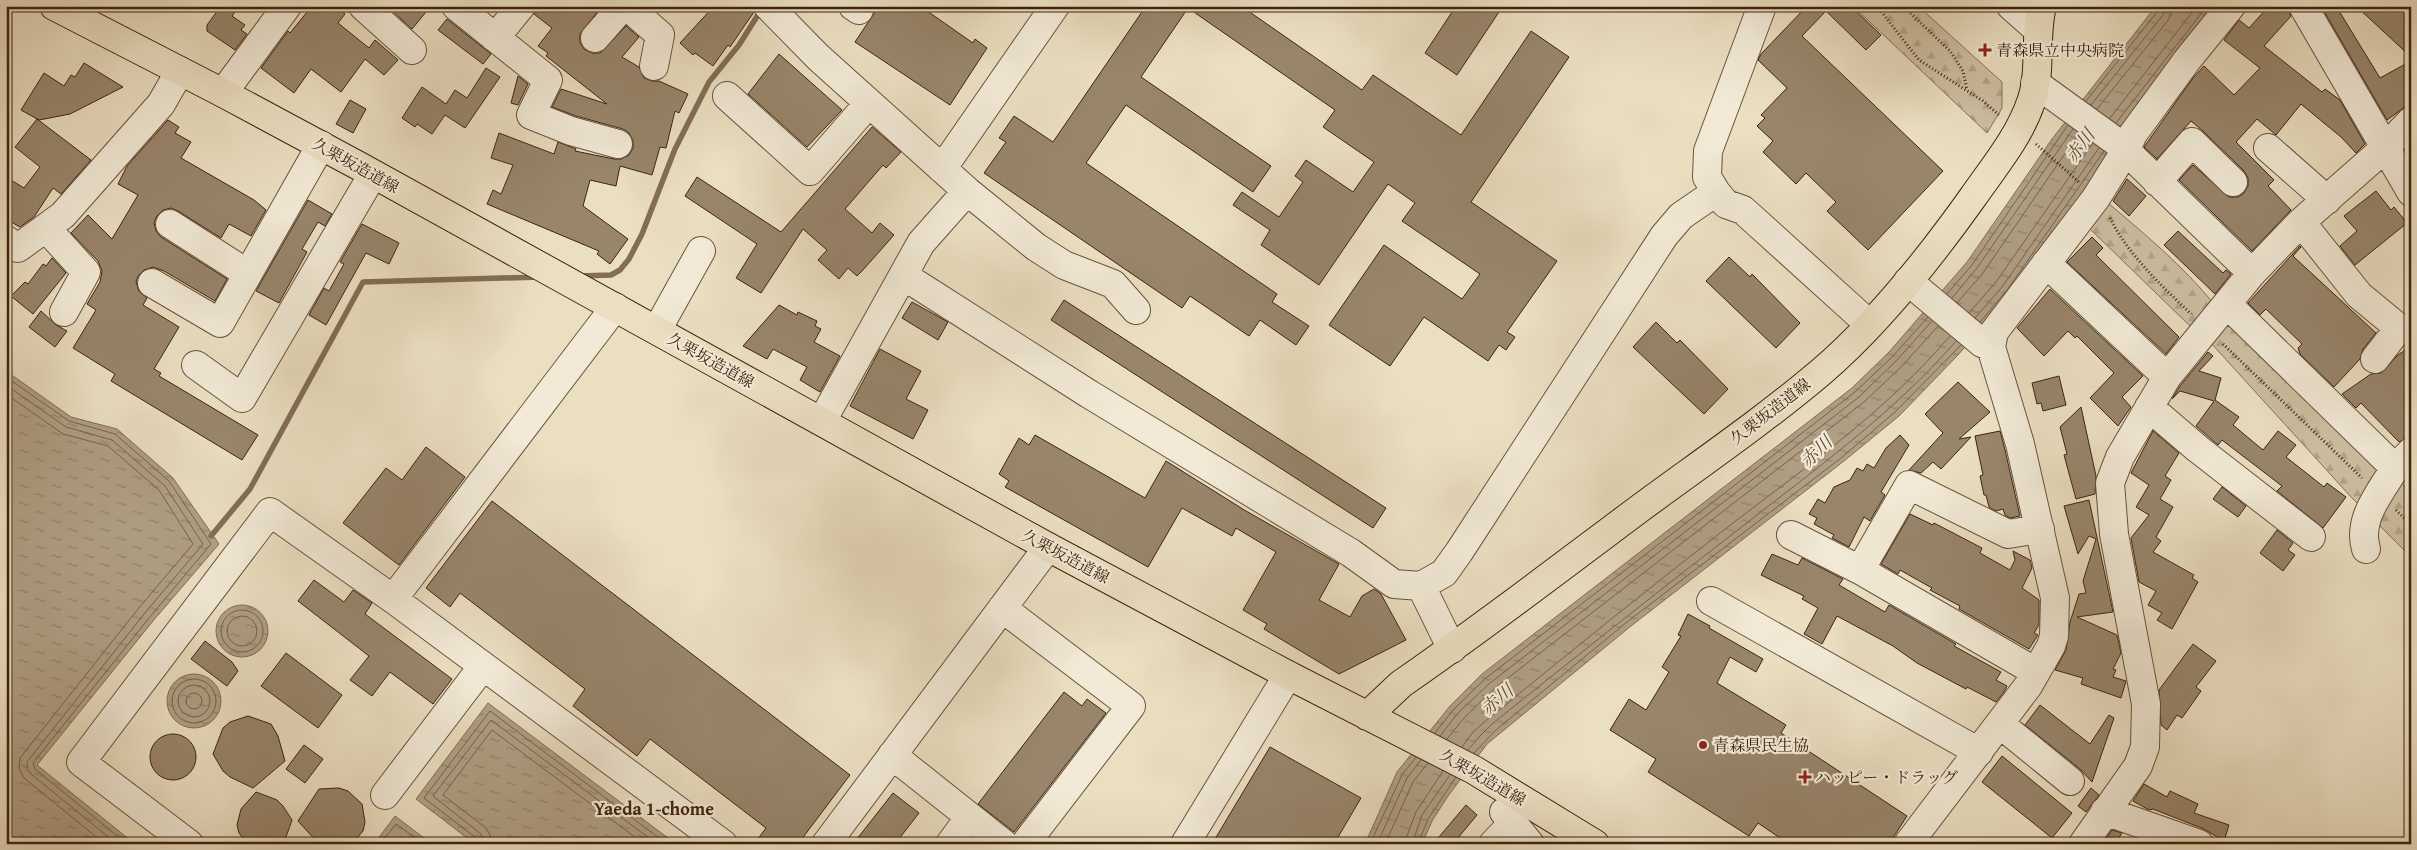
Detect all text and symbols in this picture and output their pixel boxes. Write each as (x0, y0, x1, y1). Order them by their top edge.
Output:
place label: 青森県立中央病院 (1996, 38, 2124, 62)
marker: 青森県立中央病院 (1978, 43, 1992, 57)
water label: 赤川 (2058, 122, 2102, 168)
street label: 久栗坂造道線 (308, 131, 404, 199)
street label: 久栗坂造道線 (663, 326, 759, 394)
street label: 久栗坂造道線 (1725, 372, 1815, 450)
water label: 赤川 (1793, 428, 1839, 474)
street label: 久栗坂造道線 (1018, 523, 1114, 589)
water label: 赤川 (1474, 676, 1521, 722)
place label: 青森県民生協 (1713, 733, 1809, 757)
marker: 青森県民生協 (1697, 739, 1709, 751)
street label: 久栗坂造道線 (1435, 743, 1531, 811)
place label: ハッピー・ドラッグ (1815, 765, 1958, 789)
marker: ハッピー・ドラッグ (1799, 771, 1811, 783)
district label: Yaeda 1-chome (594, 795, 714, 822)

